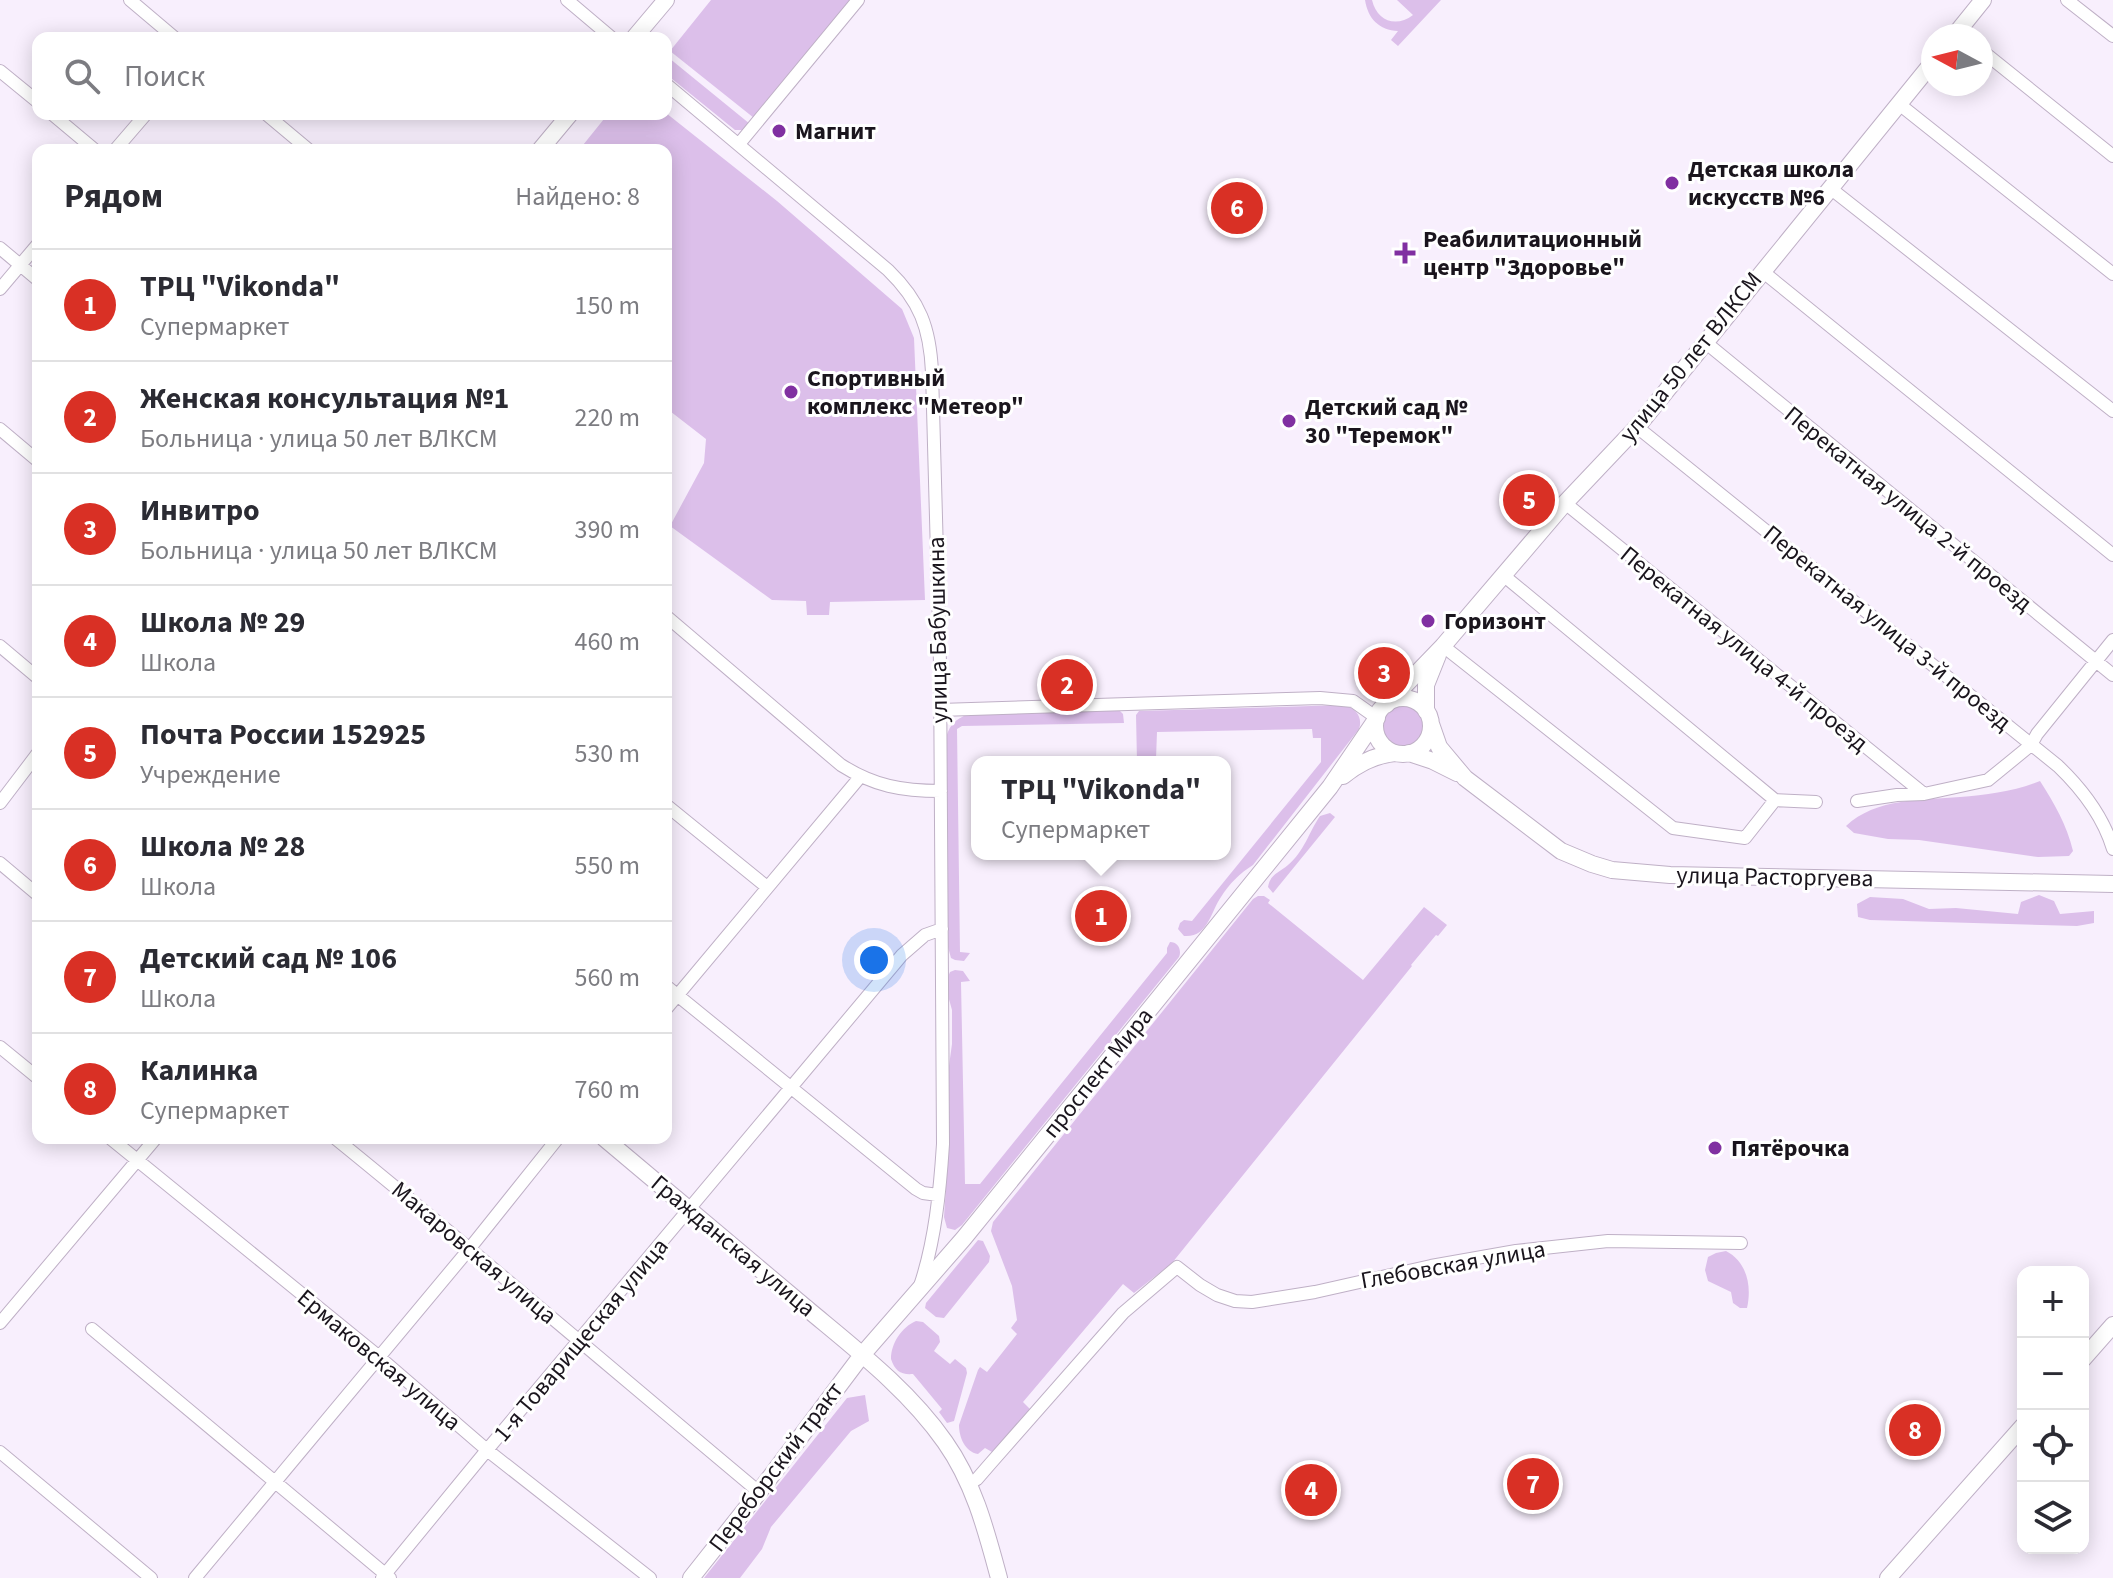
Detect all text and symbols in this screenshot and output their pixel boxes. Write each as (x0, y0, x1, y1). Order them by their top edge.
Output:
north arrow (1921, 24, 1993, 96)
search box (32, 32, 672, 120)
icon: search (60, 54, 104, 98)
text: Поиск (124, 55, 205, 98)
place label: Магнит (795, 114, 876, 149)
marker: Магнит (770, 122, 788, 140)
place label: Детская школа искусств №6 (1688, 152, 1854, 215)
text: Рядом (64, 172, 163, 221)
marker: Детская школа искусств №6 (1663, 174, 1681, 192)
text: Найдено: 8 (515, 178, 640, 215)
pin: 6 (1211, 178, 1263, 238)
place label: Реабилитационный центр "Здоровье" (1423, 222, 1642, 285)
marker: Реабилитационный центр "Здоровье" (1394, 242, 1416, 264)
street label: улица 50 лет ВЛКСМ (1611, 264, 1771, 450)
text: ТРЦ "Vikonda" (140, 265, 340, 308)
text: 1 (83, 287, 97, 324)
text: 150 m (574, 287, 640, 324)
text: Супермаркет (140, 308, 289, 345)
place label: Спортивный комплекс "Метеор" (807, 361, 1024, 424)
text: Женская консультация №1 (140, 377, 509, 420)
marker: Спортивный комплекс "Метеор" (782, 383, 800, 401)
place label: Детский сад № 30 "Теремок" (1305, 390, 1468, 453)
street label: Перекатная улица 2-й проезд (1776, 398, 2040, 620)
text: 2 (83, 399, 97, 436)
text: 220 m (574, 399, 640, 436)
marker: Детский сад № 30 "Теремок" (1280, 412, 1298, 430)
text: Больница · улица 50 лет ВЛКСМ (140, 420, 498, 457)
pin: 5 (1503, 470, 1555, 530)
text: Инвитро (140, 489, 260, 532)
text: 3 (83, 511, 97, 548)
text: 390 m (574, 511, 640, 548)
street label: Перекатная улица 3-й проезд (1755, 517, 2019, 739)
text: Больница · улица 50 лет ВЛКСМ (140, 532, 498, 569)
street label: улица Бабушкина (919, 536, 957, 724)
street label: Перекатная улица 4-й проезд (1612, 538, 1876, 760)
text: Школа № 29 (140, 601, 305, 644)
place label: Горизонт (1444, 604, 1546, 639)
marker: Горизонт (1419, 612, 1437, 630)
text: 4 (83, 623, 97, 660)
text: 460 m (574, 623, 640, 660)
pin: 3 (1358, 643, 1410, 703)
text: Школа (140, 644, 216, 681)
pin: 2 (1041, 655, 1093, 715)
text: Почта России 152925 (140, 713, 426, 756)
text: 5 (83, 735, 97, 772)
text: 530 m (574, 735, 640, 772)
text: Учреждение (140, 756, 281, 793)
popup (971, 756, 1231, 860)
text: ТРЦ "Vikonda" (1001, 768, 1201, 811)
text: Супермаркет (1001, 811, 1150, 848)
text: Школа № 28 (140, 825, 305, 868)
text: 6 (83, 847, 97, 884)
text: 550 m (574, 847, 640, 884)
street label: улица Расторгуева (1676, 858, 1874, 896)
text: Школа (140, 868, 216, 905)
pin: 1 (1075, 886, 1127, 946)
text: Детский сад № 106 (140, 937, 397, 980)
your location (854, 940, 894, 980)
text: 7 (83, 959, 97, 996)
text: 560 m (574, 959, 640, 996)
text: Школа (140, 980, 216, 1017)
street label: проспект Мира (1034, 1000, 1162, 1146)
text: Калинка (140, 1049, 258, 1092)
text: 8 (83, 1071, 97, 1108)
text: 760 m (574, 1071, 640, 1108)
text: Супермаркет (140, 1092, 289, 1129)
place label: Пятёрочка (1731, 1131, 1850, 1166)
marker: Пятёрочка (1706, 1139, 1724, 1157)
street label: Гражданская улица (643, 1166, 823, 1326)
street label: Макаровская улица (384, 1173, 564, 1333)
street label: 1-я Товарищеская улица (485, 1230, 677, 1450)
street label: Глебовская улица (1358, 1232, 1548, 1298)
map controls (2017, 1266, 2089, 1554)
button: + (2017, 1266, 2089, 1338)
street label: Ермаковская улица (289, 1281, 469, 1439)
button: − (2017, 1338, 2089, 1410)
street label: Переборский тракт (700, 1374, 852, 1560)
pin: 8 (1889, 1400, 1941, 1460)
button: locate (2017, 1410, 2089, 1482)
pin: 7 (1507, 1454, 1559, 1514)
pin: 4 (1285, 1460, 1337, 1520)
button: layers (2017, 1482, 2089, 1554)

